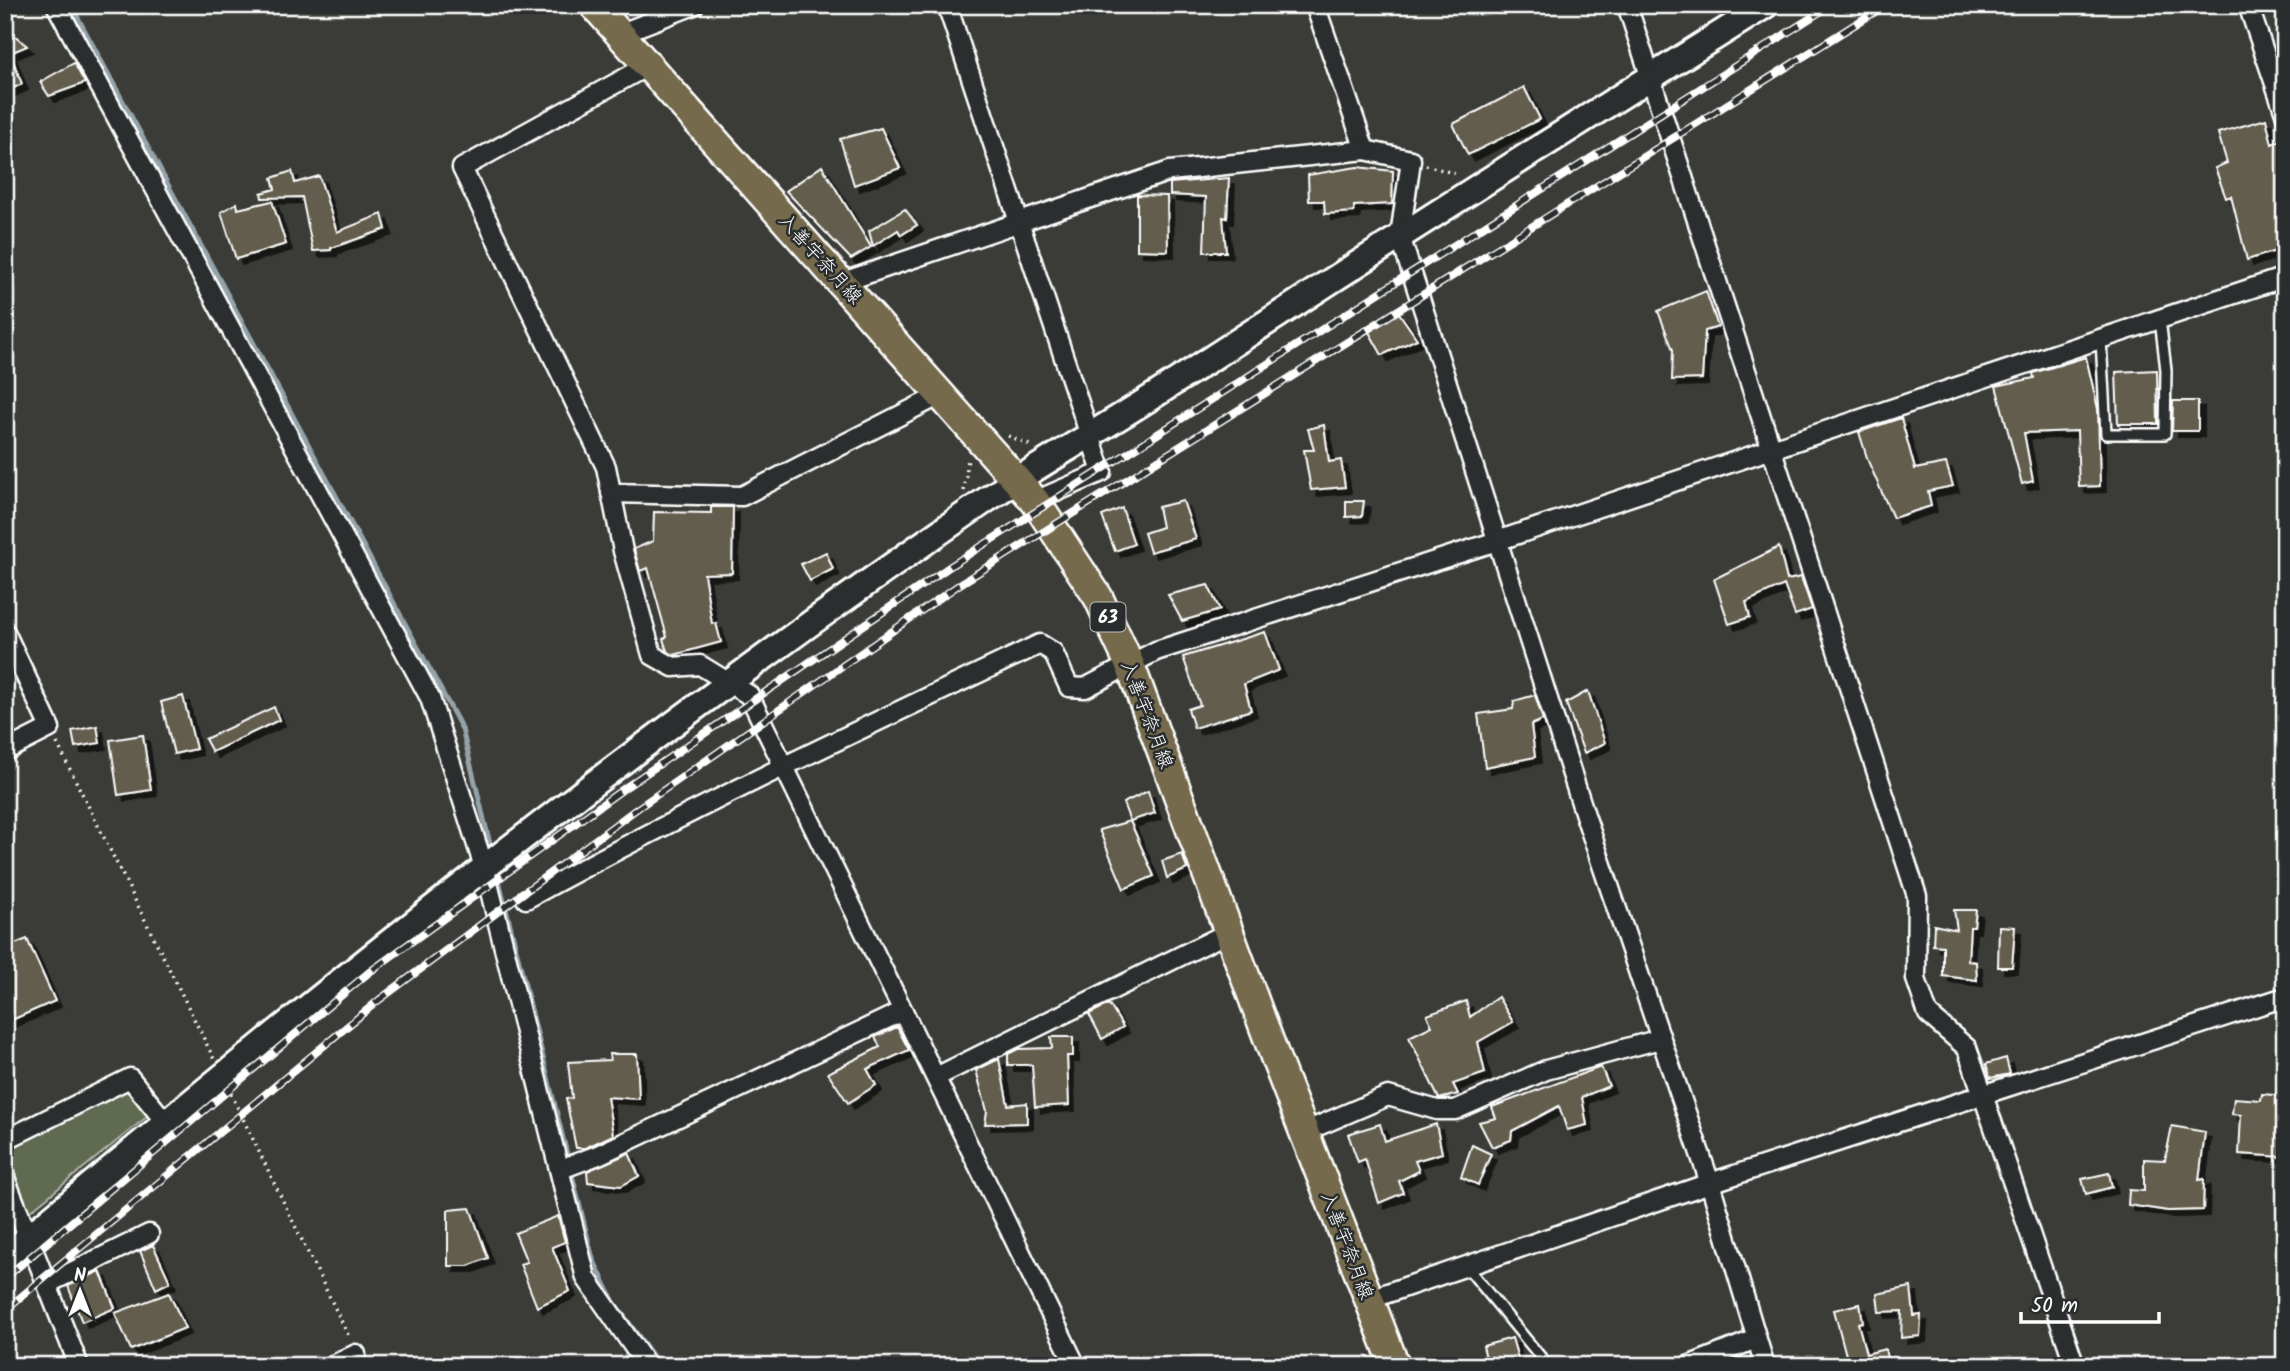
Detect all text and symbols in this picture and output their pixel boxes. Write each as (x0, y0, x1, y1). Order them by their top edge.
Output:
street label: 入善宇奈月線 (770, 207, 869, 312)
road number: 63 (1090, 602, 1126, 632)
street label: 入善宇奈月線 (1112, 656, 1181, 773)
street label: 入善宇奈月線 (1312, 1187, 1381, 1304)
north arrow (46, 1256, 116, 1326)
text: N (74, 1261, 86, 1291)
scale bar (2021, 1280, 2159, 1324)
text: 50 m (2031, 1290, 2078, 1323)

